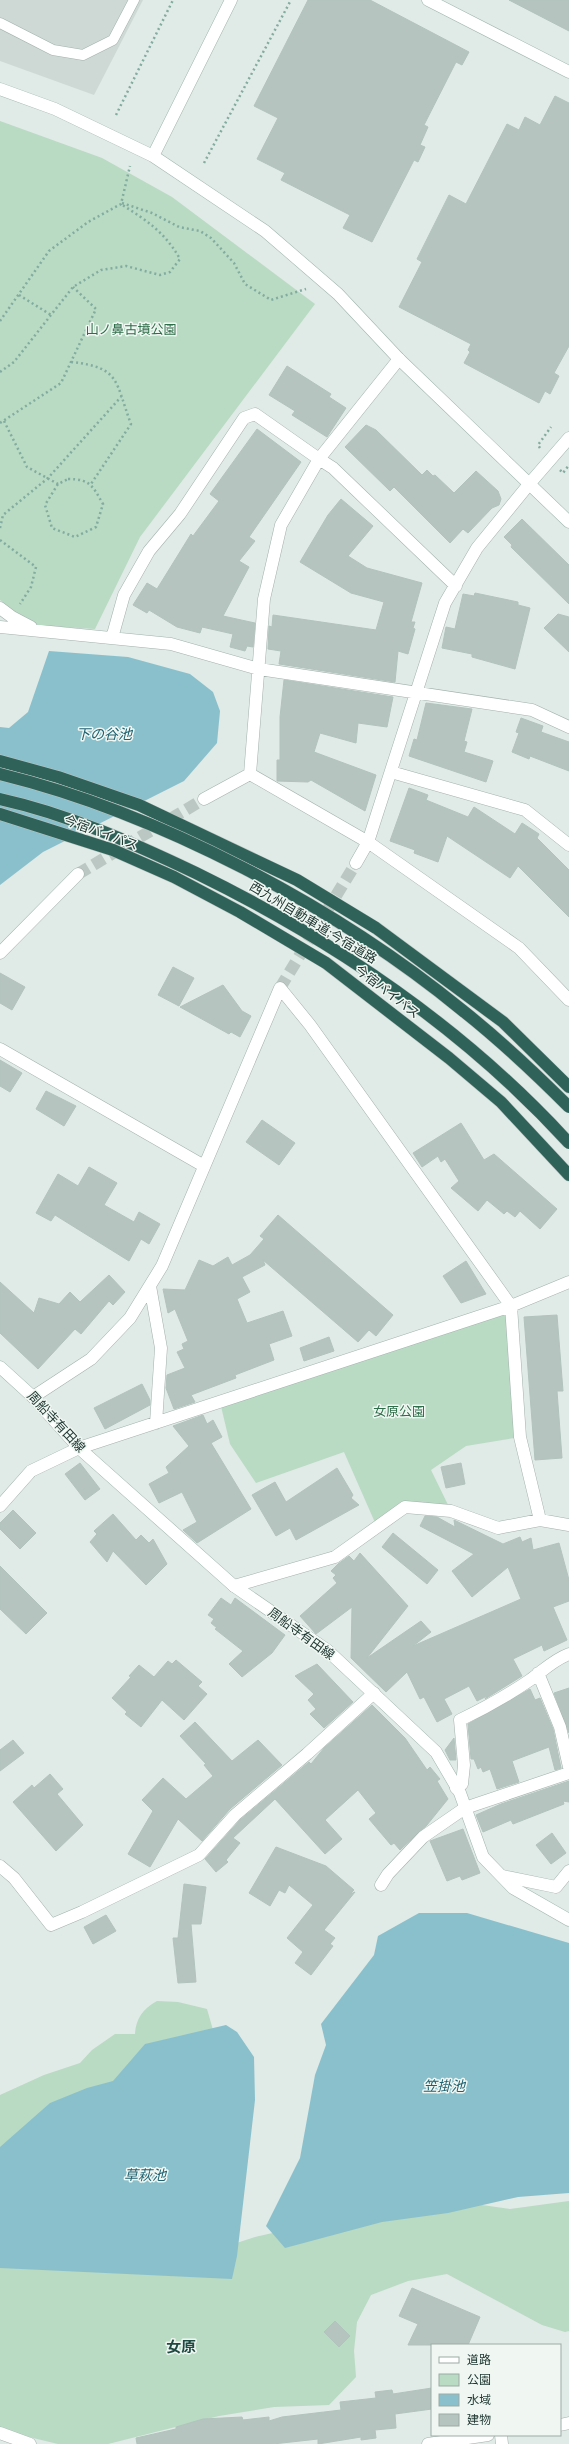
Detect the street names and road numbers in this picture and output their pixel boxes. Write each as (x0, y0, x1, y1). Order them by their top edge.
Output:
street label: 今宿バイパス (61, 811, 141, 855)
street label: 西九州自動車道;今宿道路 (246, 878, 380, 968)
street label: 今宿バイパス (351, 961, 423, 1023)
street label: 周船寺有田線 (23, 1387, 89, 1457)
street label: 周船寺有田線 (264, 1604, 338, 1664)

